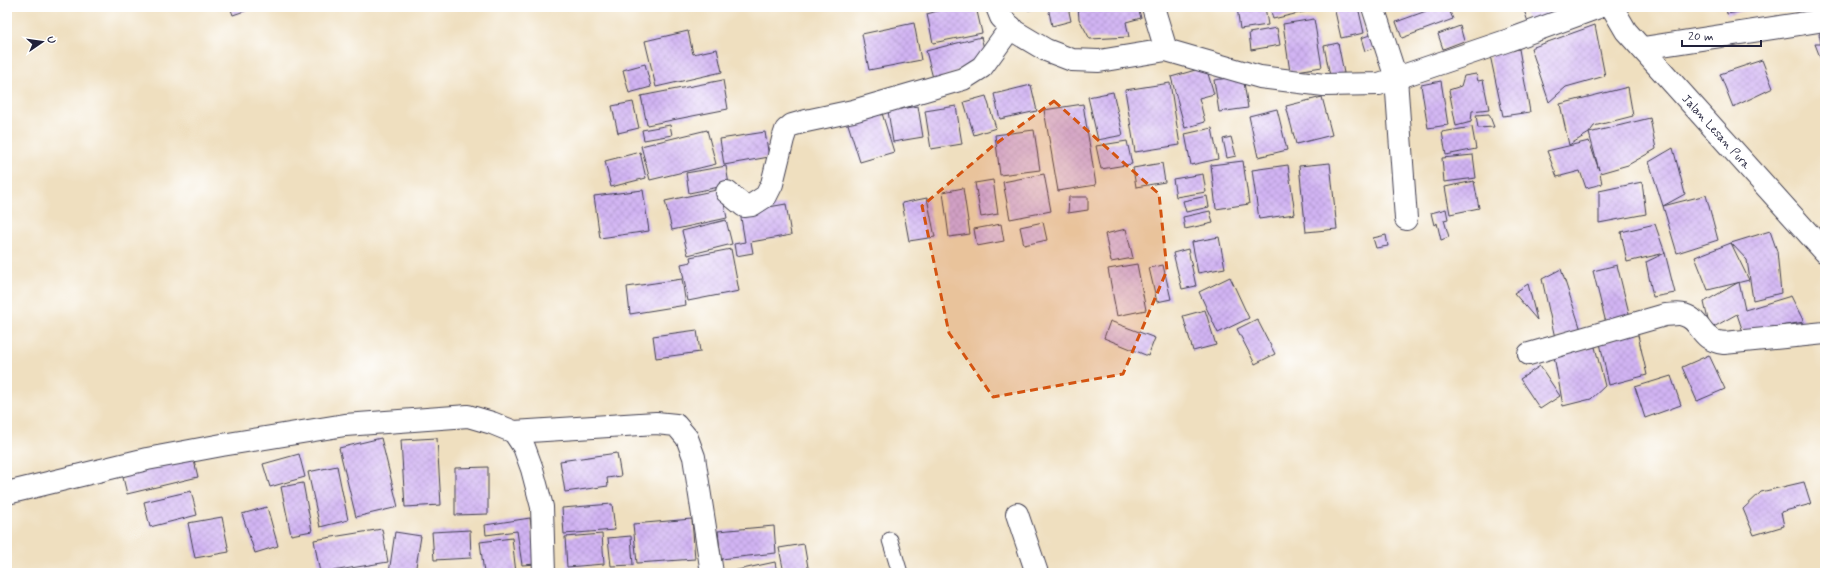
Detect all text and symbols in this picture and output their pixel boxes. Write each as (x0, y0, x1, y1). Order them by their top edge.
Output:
north arrow (22, 22, 62, 62)
scale bar (1682, 22, 1761, 48)
text: 20 m (1688, 29, 1714, 45)
text: U (43, 35, 58, 45)
street label: Jalan Lesan Pura (1678, 91, 1754, 174)

